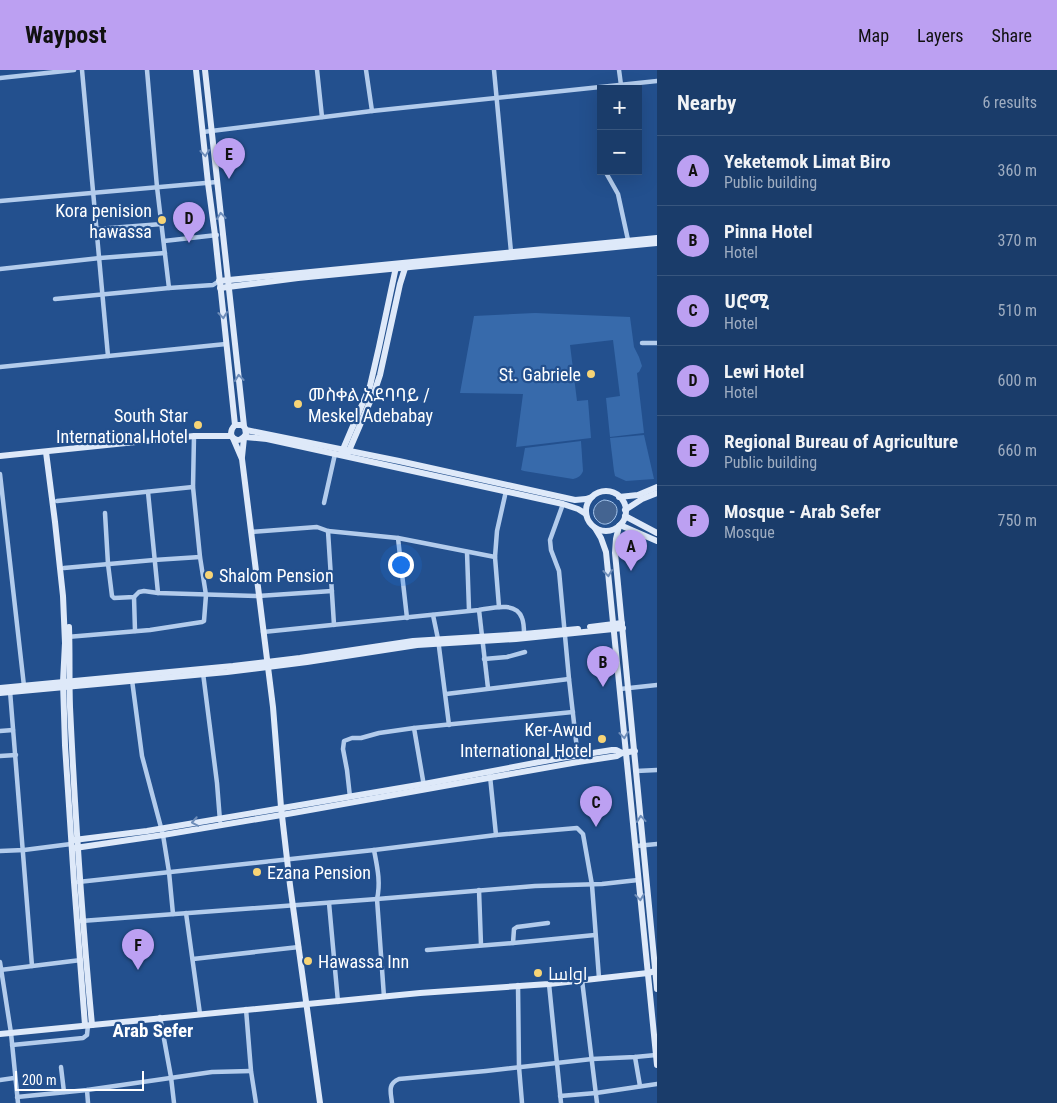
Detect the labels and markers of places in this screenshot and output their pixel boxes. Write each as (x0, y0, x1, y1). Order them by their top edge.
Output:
pin: E (213, 138, 245, 179)
place label: Kora penision hawassa (55, 200, 152, 242)
pin: D (173, 202, 205, 243)
marker: Kora penision hawassa (156, 214, 168, 226)
place label: St. Gabriele (499, 364, 581, 385)
marker: St. Gabriele (585, 368, 597, 380)
place label: መስቀል አደባባይ / Meskel Adebabay (308, 384, 433, 426)
marker: መስቀል አደባባይ / Meskel Adebabay (292, 398, 304, 410)
place label: South Star International Hotel (56, 405, 189, 447)
marker: South Star International Hotel (192, 419, 204, 431)
pin: A (615, 530, 647, 571)
place label: Shalom Pension (219, 565, 334, 586)
marker: Shalom Pension (203, 569, 215, 581)
pin: B (587, 646, 619, 687)
place label: Ker-Awud International Hotel (460, 719, 592, 761)
marker: Ker-Awud International Hotel (596, 733, 608, 745)
pin: C (580, 786, 612, 827)
place label: Ezana Pension (267, 862, 371, 883)
marker: Ezana Pension (251, 866, 263, 878)
pin: F (122, 929, 154, 970)
place label: Hawassa Inn (318, 951, 409, 972)
marker: Hawassa Inn (302, 955, 314, 967)
place label: اواسا (548, 963, 588, 985)
marker: اواسا (532, 967, 544, 979)

